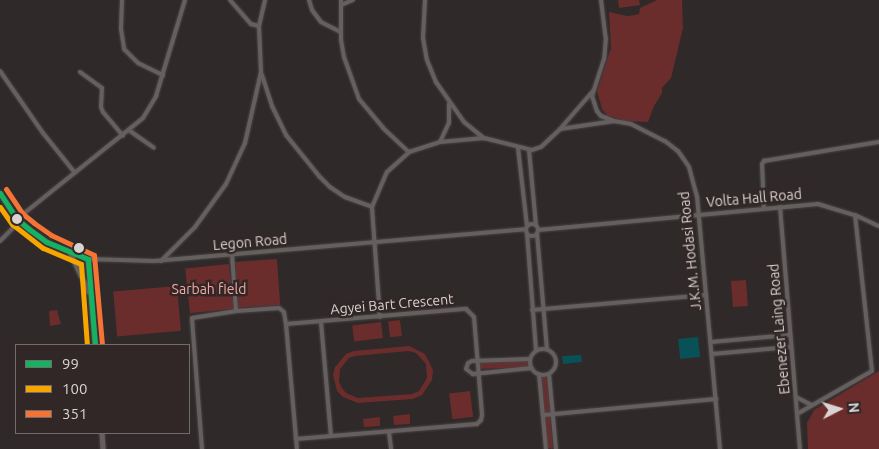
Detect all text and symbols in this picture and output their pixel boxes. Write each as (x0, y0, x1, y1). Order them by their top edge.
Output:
street label: Volta Hall Road (706, 185, 802, 211)
street label: J.K.M. Hodasi Road (675, 191, 705, 311)
unlabelled marker (12, 214, 22, 224)
street label: Legon Road (212, 230, 288, 254)
unlabelled marker (74, 243, 84, 253)
street label: Ebenezer Laing Road (765, 263, 793, 395)
park label: Sarbah field (172, 281, 246, 297)
street label: Agyei Bart Crescent (330, 290, 454, 318)
legend (15, 344, 190, 434)
text: 99 (62, 355, 79, 372)
text: 100 (62, 380, 87, 397)
north arrow (814, 384, 864, 434)
text: N (846, 402, 862, 414)
text: 351 (62, 405, 87, 422)

